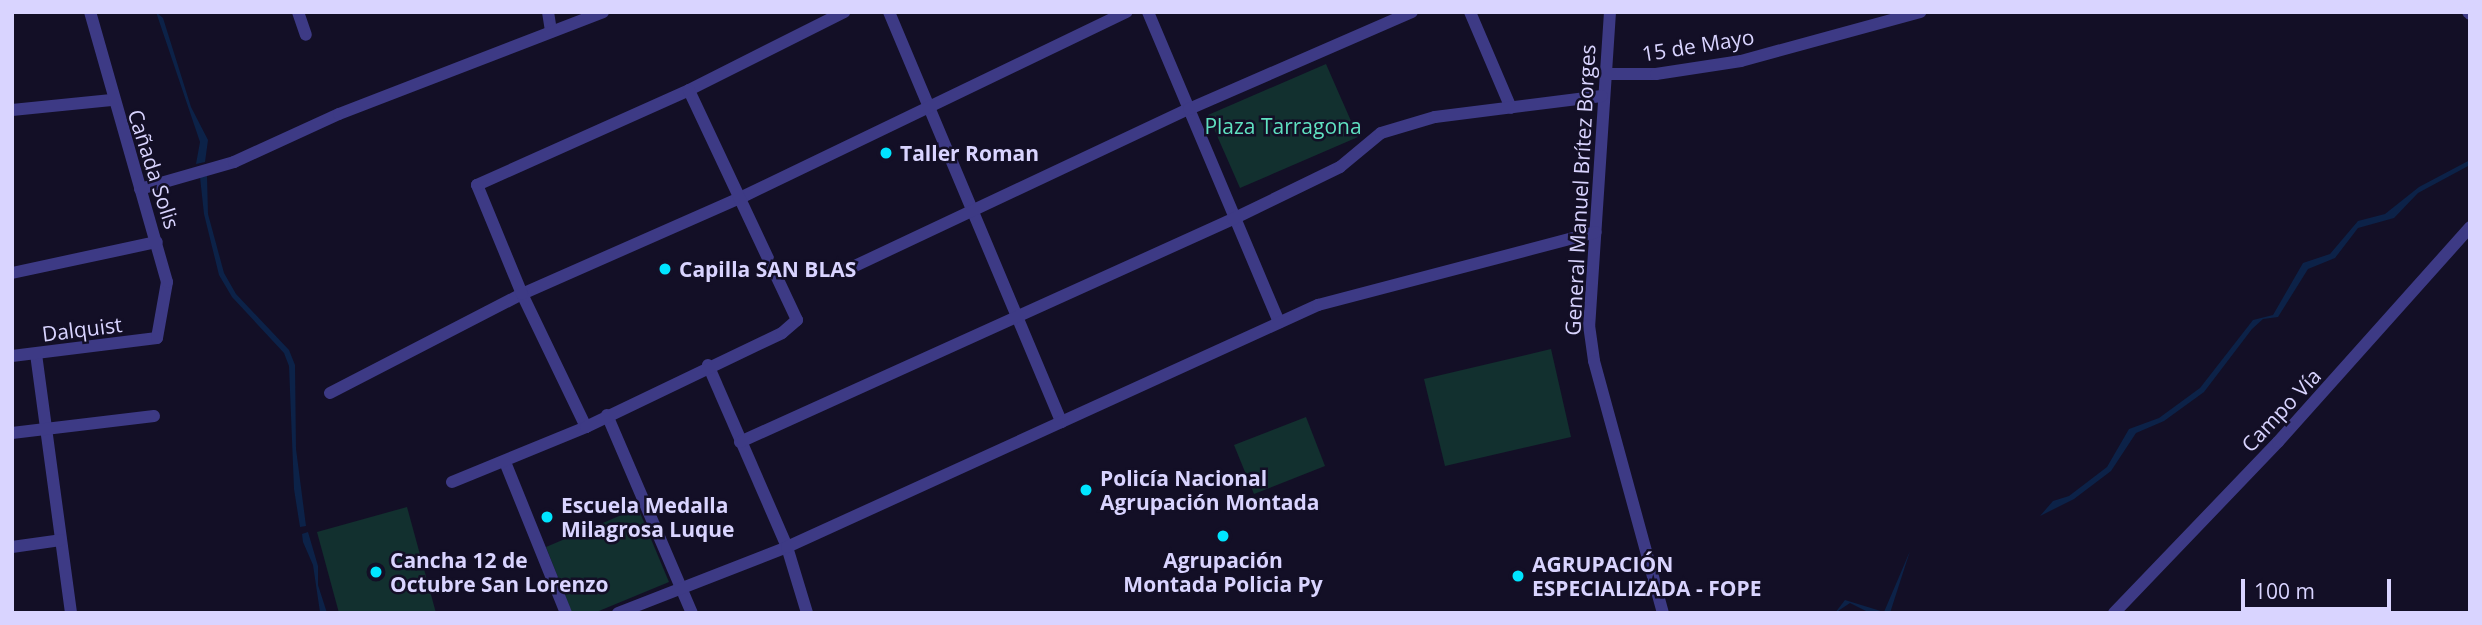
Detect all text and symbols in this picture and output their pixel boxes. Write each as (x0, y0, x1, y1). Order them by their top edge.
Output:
street label: 15 de Mayo (1640, 24, 1756, 66)
street label: General Manuel Brítez Borges (1560, 44, 1600, 336)
street label: Cañada Solis (123, 106, 185, 232)
park label: Plaza Tarragona (1204, 113, 1362, 139)
place label: Taller Roman (900, 140, 1039, 166)
marker: Taller Roman (878, 145, 894, 161)
place label: Capilla SAN BLAS (679, 256, 856, 282)
marker: Capilla SAN BLAS (657, 261, 673, 277)
street label: Dalquist (40, 312, 124, 346)
street label: Campo Vía (2236, 363, 2326, 457)
place label: Policía Nacional Agrupación Montada (1100, 465, 1320, 515)
marker: Policía Nacional Agrupación Montada (1078, 482, 1094, 498)
place label: Escuela Medalla Milagrosa Luque (561, 492, 734, 542)
marker: Escuela Medalla Milagrosa Luque (539, 509, 555, 525)
marker: Agrupación Montada Policia Py (1215, 528, 1231, 544)
place label: Cancha 12 de Octubre San Lorenzo (390, 547, 608, 597)
place label: Agrupación Montada Policia Py (1123, 547, 1323, 597)
place label: AGRUPACIÓN ESPECIALIZADA - FOPE (1532, 551, 1761, 601)
marker: Cancha 12 de Octubre San Lorenzo (368, 564, 384, 580)
scale bar (2244, 566, 2394, 610)
marker: AGRUPACIÓN ESPECIALIZADA - FOPE (1510, 568, 1526, 584)
text: 100 m (2254, 577, 2315, 605)

